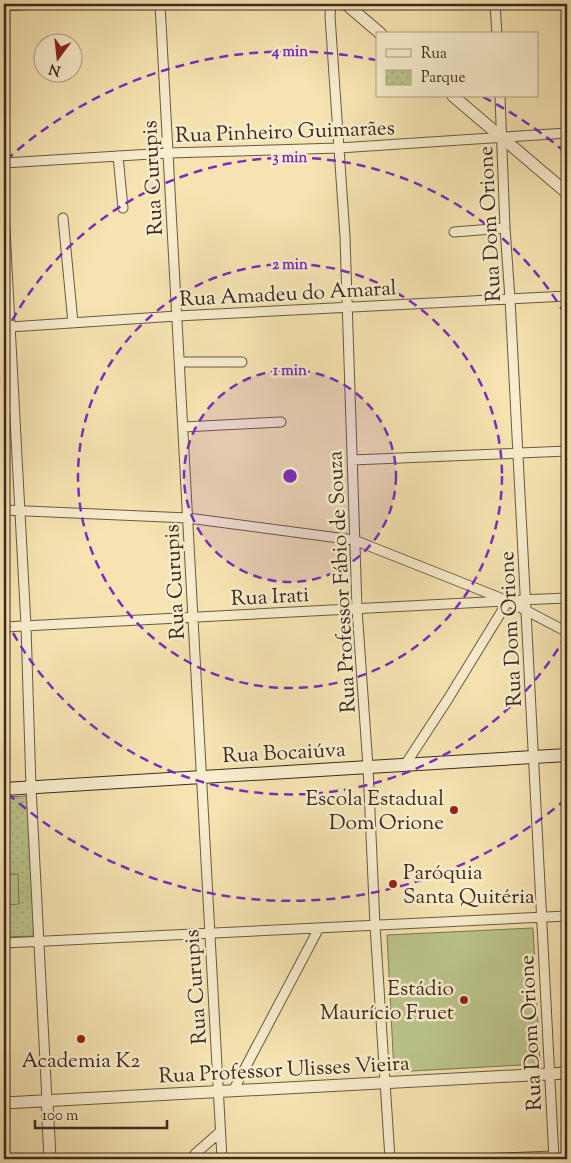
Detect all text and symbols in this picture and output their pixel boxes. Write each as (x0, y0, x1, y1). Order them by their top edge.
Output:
north arrow (32, 32, 82, 82)
legend (376, 32, 538, 98)
text: 4 min (271, 42, 308, 63)
text: Rua (421, 44, 447, 65)
text: N (47, 58, 63, 80)
text: Parque (421, 68, 465, 89)
street label: Rua Pinheiro Guimarães (175, 114, 395, 152)
street label: Rua Curupis (136, 120, 172, 236)
street label: Rua Dom Orione (472, 145, 510, 302)
text: 3 min (273, 148, 308, 169)
text: 2 min (272, 255, 308, 276)
street label: Rua Amadeu do Amaral (179, 274, 398, 316)
text: 1 min (273, 361, 307, 382)
street label: Rua Professor Fábio de Souza (321, 450, 365, 714)
centre of rings (281, 467, 299, 485)
street label: Rua Curupis (158, 524, 194, 640)
street label: Rua Dom Orione (493, 550, 531, 707)
street label: Rua Irati (230, 581, 310, 615)
street label: Rua Bocaiúva (222, 736, 347, 772)
place label: Escola Estadual Dom Orione (305, 785, 444, 839)
marker: Escola Estadual Dom Orione (448, 804, 460, 816)
place label: Paróquia Santa Quitéria (403, 859, 535, 913)
marker: Paróquia Santa Quitéria (387, 878, 399, 890)
street label: Rua Curupis (178, 928, 216, 1045)
street label: Rua Dom Orione (513, 954, 551, 1111)
place label: Estádio Maurício Fruet (320, 975, 454, 1029)
marker: Estádio Maurício Fruet (458, 994, 470, 1006)
marker: Academia K2 (75, 1033, 87, 1045)
place label: Academia K2 (22, 1047, 141, 1077)
street label: Rua Professor Ulisses Vieira (158, 1049, 411, 1093)
scale bar (35, 1098, 168, 1130)
text: 100 m (42, 1106, 79, 1127)

